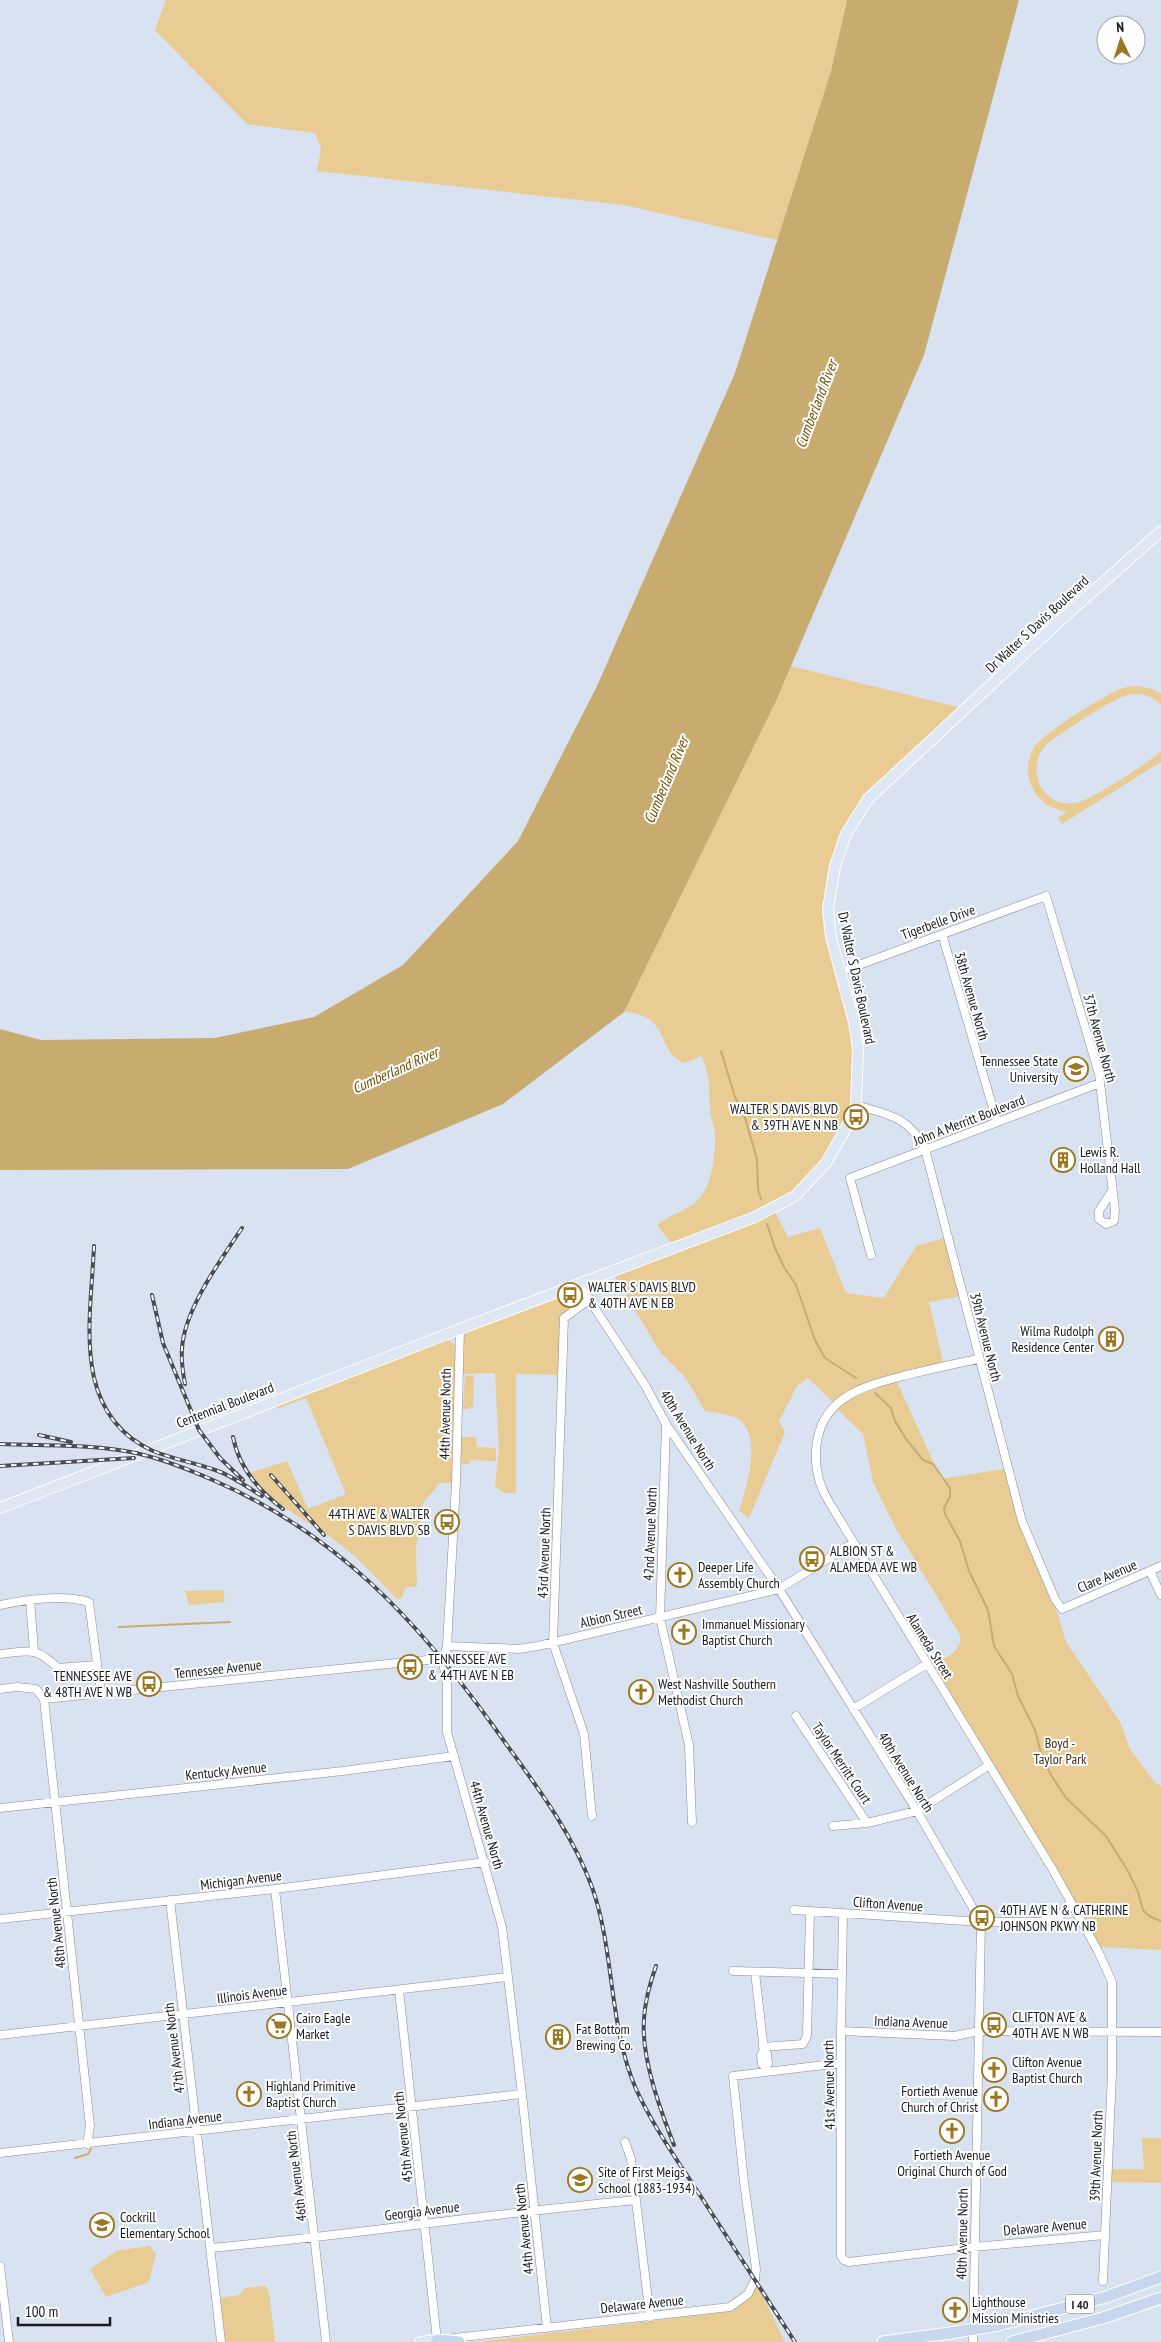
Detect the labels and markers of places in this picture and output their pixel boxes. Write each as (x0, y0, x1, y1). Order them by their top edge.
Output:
place label: Tennessee State University (980, 1052, 1059, 1086)
school or university icon: Tennessee State University (1063, 1056, 1089, 1082)
place label: WALTER S DAVIS BLVD & 39TH AVE N NB (730, 1100, 838, 1134)
bus stop icon: WALTER S DAVIS BLVD & 39TH AVE N NB (843, 1104, 869, 1130)
place label: Lewis R. Holland Hall (1080, 1143, 1141, 1177)
building icon: Lewis R. Holland Hall (1050, 1147, 1076, 1173)
place label: WALTER S DAVIS BLVD & 40TH AVE N EB (588, 1278, 696, 1312)
bus stop icon: WALTER S DAVIS BLVD & 40TH AVE N EB (557, 1282, 583, 1308)
place label: Wilma Rudolph Residence Center (1011, 1322, 1094, 1356)
building icon: Wilma Rudolph Residence Center (1098, 1326, 1124, 1352)
place label: 44TH AVE & WALTER S DAVIS BLVD SB (329, 1505, 430, 1539)
bus stop icon: 44TH AVE & WALTER S DAVIS BLVD SB (434, 1509, 460, 1535)
place label: ALBION ST & ALAMEDA AVE WB (830, 1542, 917, 1576)
bus stop icon: ALBION ST & ALAMEDA AVE WB (799, 1546, 825, 1572)
place label: Deeper Life Assembly Church (698, 1558, 780, 1592)
church icon: Deeper Life Assembly Church (667, 1562, 693, 1588)
place label: Immanuel Missionary Baptist Church (702, 1615, 805, 1649)
church icon: Immanuel Missionary Baptist Church (671, 1619, 697, 1645)
place label: TENNESSEE AVE & 44TH AVE N EB (428, 1650, 514, 1684)
bus stop icon: TENNESSEE AVE & 44TH AVE N EB (397, 1654, 423, 1680)
place label: TENNESSEE AVE & 48TH AVE N WB (43, 1667, 132, 1701)
bus stop icon: TENNESSEE AVE & 48TH AVE N WB (136, 1671, 162, 1697)
place label: West Nashville Southern Methodist Church (658, 1675, 776, 1709)
church icon: West Nashville Southern Methodist Church (628, 1679, 654, 1705)
place label: 40TH AVE N & CATHERINE JOHNSON PKWY NB (999, 1901, 1128, 1935)
bus stop icon: 40TH AVE N & CATHERINE JOHNSON PKWY NB (969, 1905, 995, 1931)
place label: CLIFTON AVE & 40TH AVE N WB (1012, 2008, 1089, 2042)
place label: Cairo Eagle Market (296, 2009, 351, 2043)
bus stop icon: CLIFTON AVE & 40TH AVE N WB (981, 2012, 1007, 2038)
supermarket icon: Cairo Eagle Market (266, 2013, 292, 2039)
place label: Fat Bottom Brewing Co. (576, 2020, 633, 2054)
building icon: Fat Bottom Brewing Co. (545, 2024, 571, 2050)
place label: Clifton Avenue Baptist Church (1012, 2053, 1082, 2087)
church icon: Clifton Avenue Baptist Church (981, 2057, 1007, 2083)
place label: Highland Primitive Baptist Church (266, 2077, 356, 2111)
church icon: Highland Primitive Baptist Church (236, 2081, 262, 2107)
place label: Fortieth Avenue Church of Christ (901, 2082, 978, 2116)
church icon: Fortieth Avenue Church of Christ (983, 2086, 1009, 2112)
church icon: Fortieth Avenue Original Church of God (939, 2118, 965, 2144)
place label: Fortieth Avenue Original Church of God (897, 2146, 1007, 2180)
place label: Site of First Meigs School (1883-1934) (598, 2163, 695, 2197)
school or university icon: Site of First Meigs School (1883-1934) (567, 2167, 593, 2193)
place label: Cockrill Elementary School (120, 2208, 210, 2242)
school or university icon: Cockrill Elementary School (89, 2212, 115, 2238)
place label: Lighthouse Mission Ministries (972, 2293, 1059, 2327)
church icon: Lighthouse Mission Ministries (942, 2297, 968, 2323)

